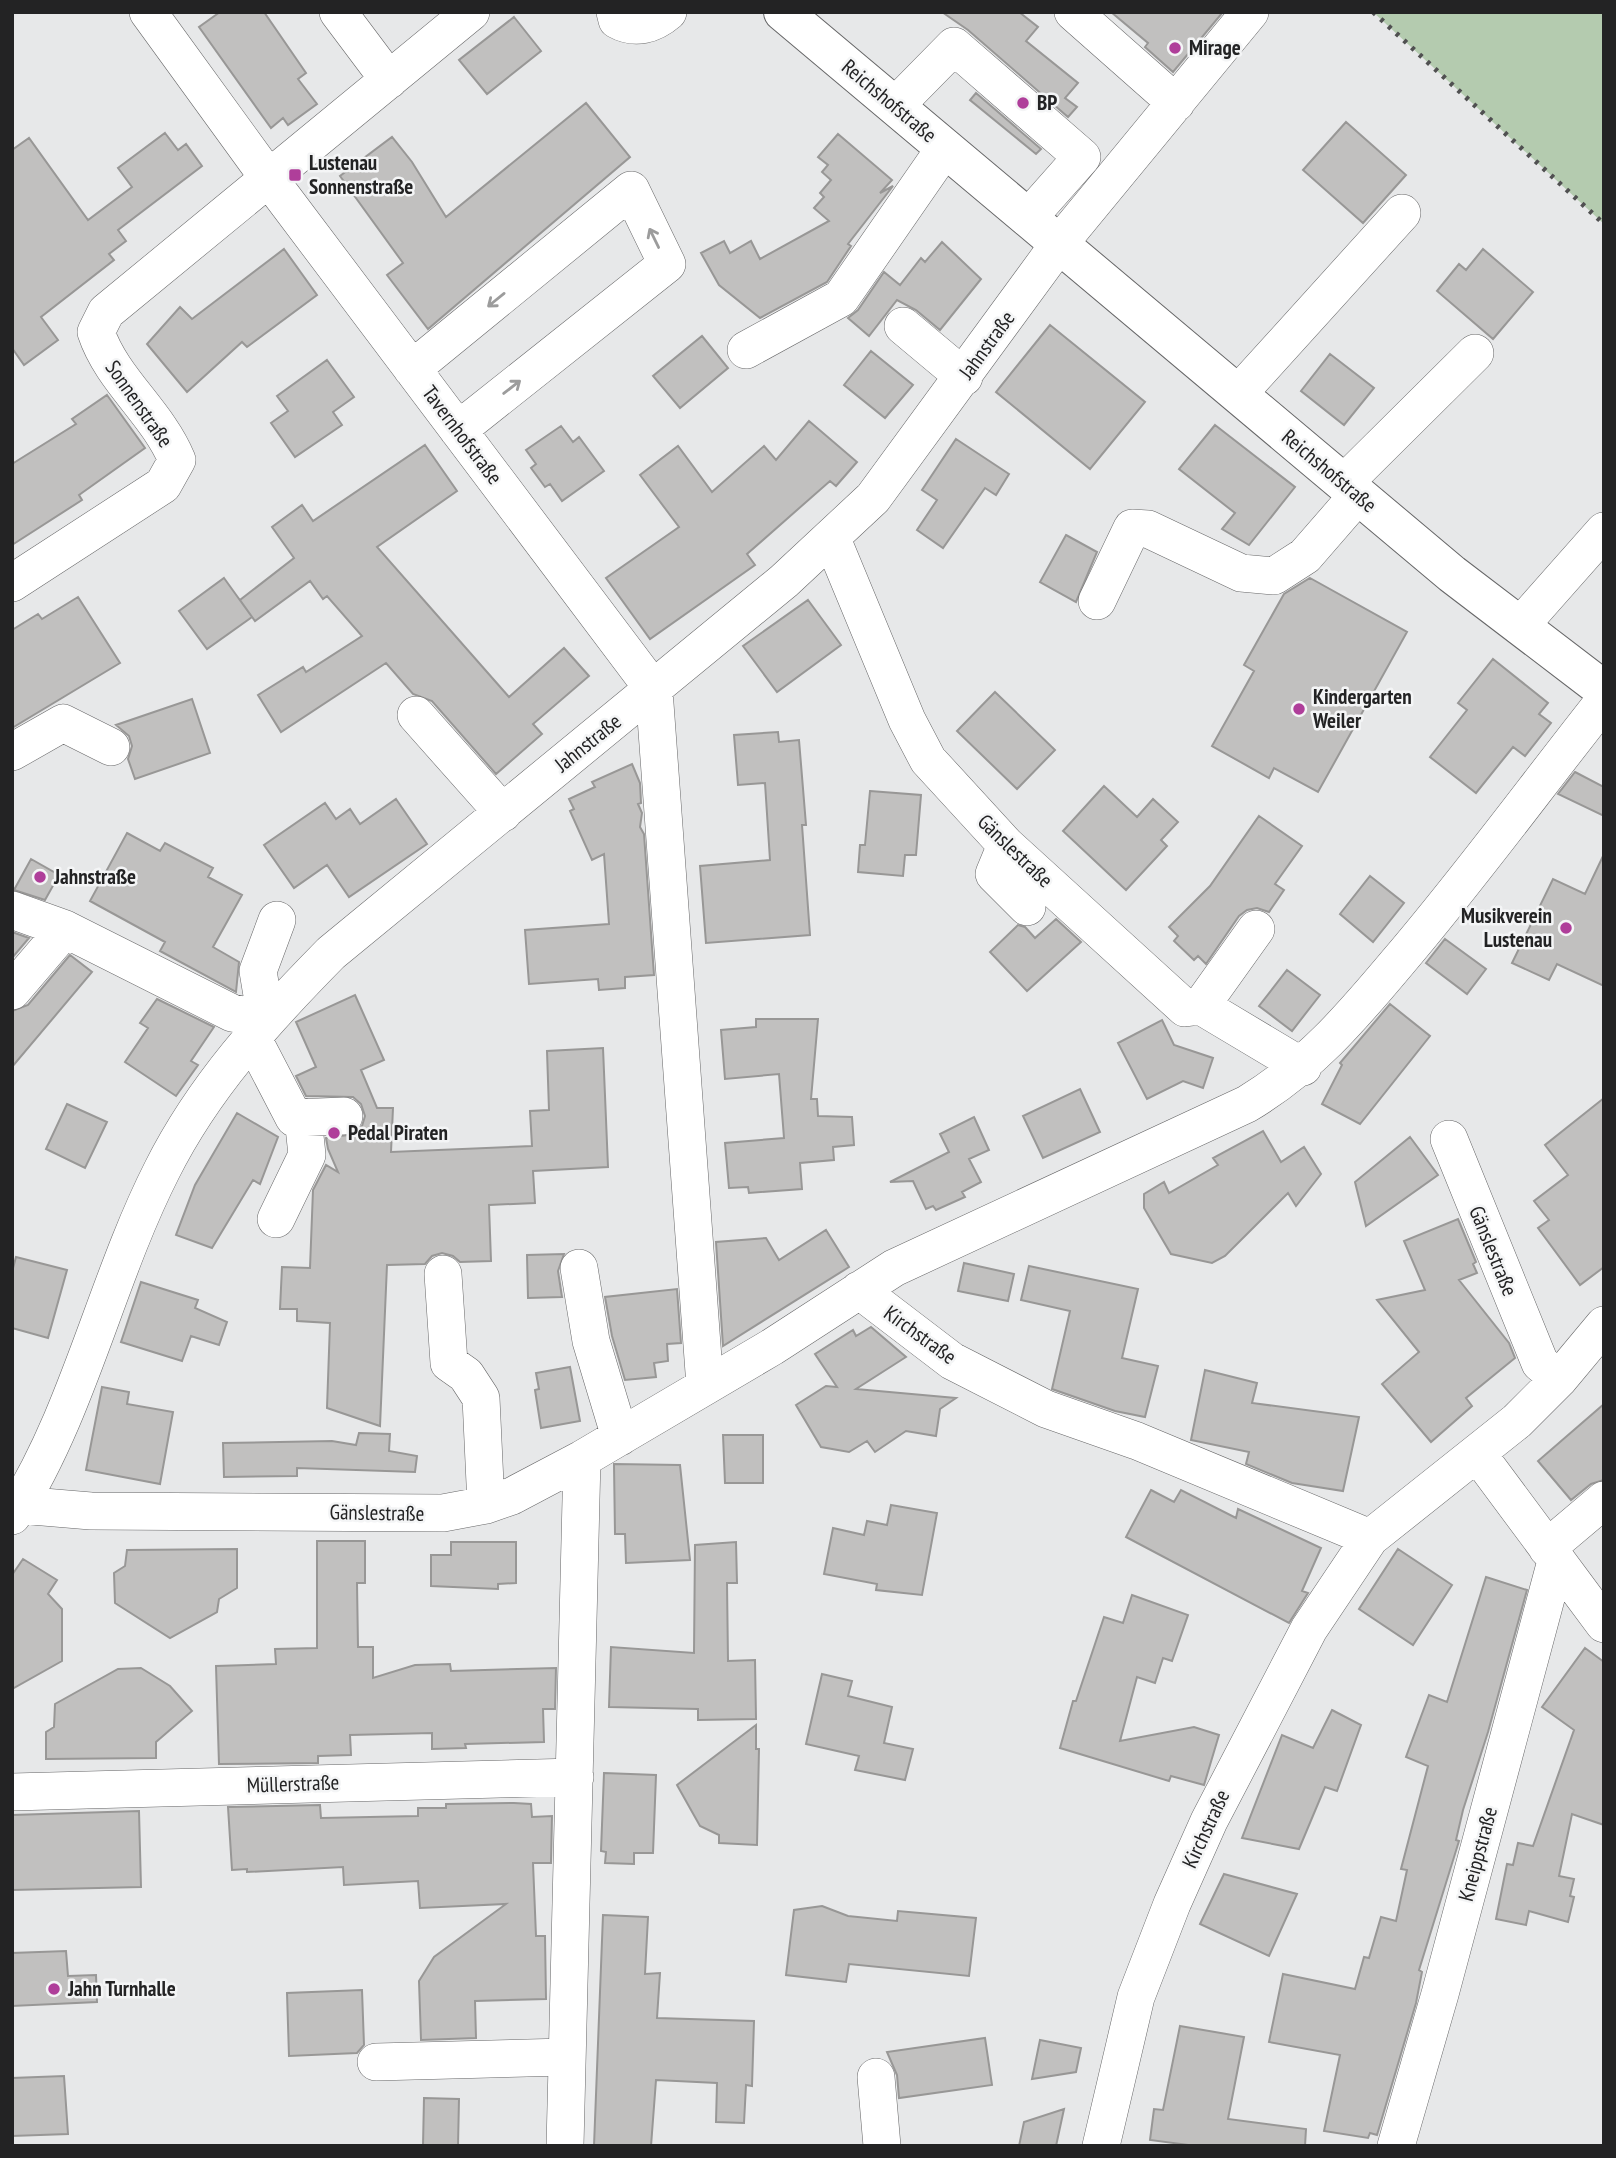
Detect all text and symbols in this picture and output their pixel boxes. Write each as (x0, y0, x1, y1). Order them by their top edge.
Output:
place label: Mirage (1189, 34, 1241, 61)
marker: Mirage (1167, 40, 1183, 56)
street label: Reichshofstraße (836, 53, 942, 148)
place label: BP (1037, 89, 1057, 116)
marker: BP (1015, 95, 1031, 111)
place label: Lustenau Sonnenstraße (309, 149, 413, 200)
marker: Lustenau Sonnenstraße (287, 167, 303, 183)
one-way arrow (647, 228, 660, 249)
one-way arrow (487, 292, 505, 308)
street label: Jahnstraße (952, 305, 1020, 385)
street label: Sonnenstraße (100, 355, 179, 453)
street label: Tavernhofstraße (416, 380, 508, 490)
one-way arrow (502, 380, 520, 395)
street label: Reichshofstraße (1276, 423, 1382, 518)
place label: Kindergarten Weiler (1312, 683, 1412, 734)
marker: Kindergarten Weiler (1291, 701, 1307, 717)
street label: Jahnstraße (548, 708, 626, 778)
street label: Gänslestraße (972, 808, 1059, 893)
place label: Jahnstraße (53, 863, 136, 890)
marker: Jahnstraße (32, 869, 48, 885)
place label: Musikverein Lustenau (1461, 902, 1552, 953)
marker: Musikverein Lustenau (1558, 920, 1574, 936)
place label: Pedal Piraten (348, 1119, 448, 1146)
marker: Pedal Piraten (326, 1125, 342, 1141)
street label: Gänslestraße (1463, 1202, 1524, 1300)
street label: Kirchstraße (879, 1299, 962, 1370)
street label: Gänslestraße (329, 1498, 425, 1527)
street label: Müllerstraße (246, 1768, 340, 1799)
street label: Kirchstraße (1176, 1785, 1235, 1872)
street label: Kneippstraße (1452, 1804, 1503, 1904)
place label: Jahn Turnhalle (67, 1975, 176, 2002)
marker: Jahn Turnhalle (46, 1981, 62, 1997)

